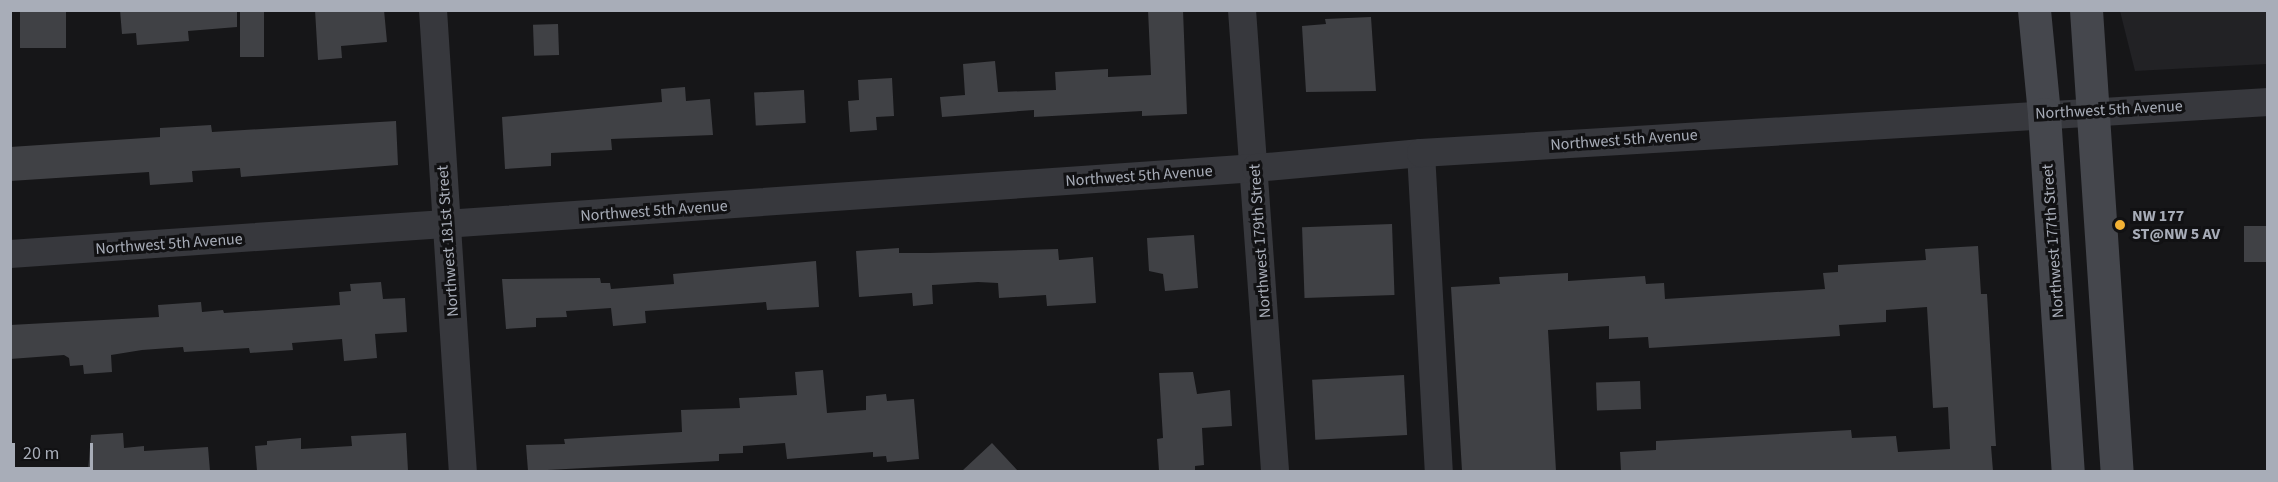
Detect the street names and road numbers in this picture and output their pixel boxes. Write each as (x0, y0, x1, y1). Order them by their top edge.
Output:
street label: Northwest 5th Avenue (2035, 97, 2183, 123)
street label: Northwest 5th Avenue (1550, 125, 1698, 155)
street label: Northwest 5th Avenue (1065, 161, 1213, 191)
street label: Northwest 179th Street (1245, 163, 1275, 319)
street label: Northwest 177th Street (2038, 163, 2068, 319)
street label: Northwest 181st Street (433, 165, 463, 317)
street label: Northwest 5th Avenue (580, 196, 728, 226)
street label: Northwest 5th Avenue (95, 229, 243, 259)

